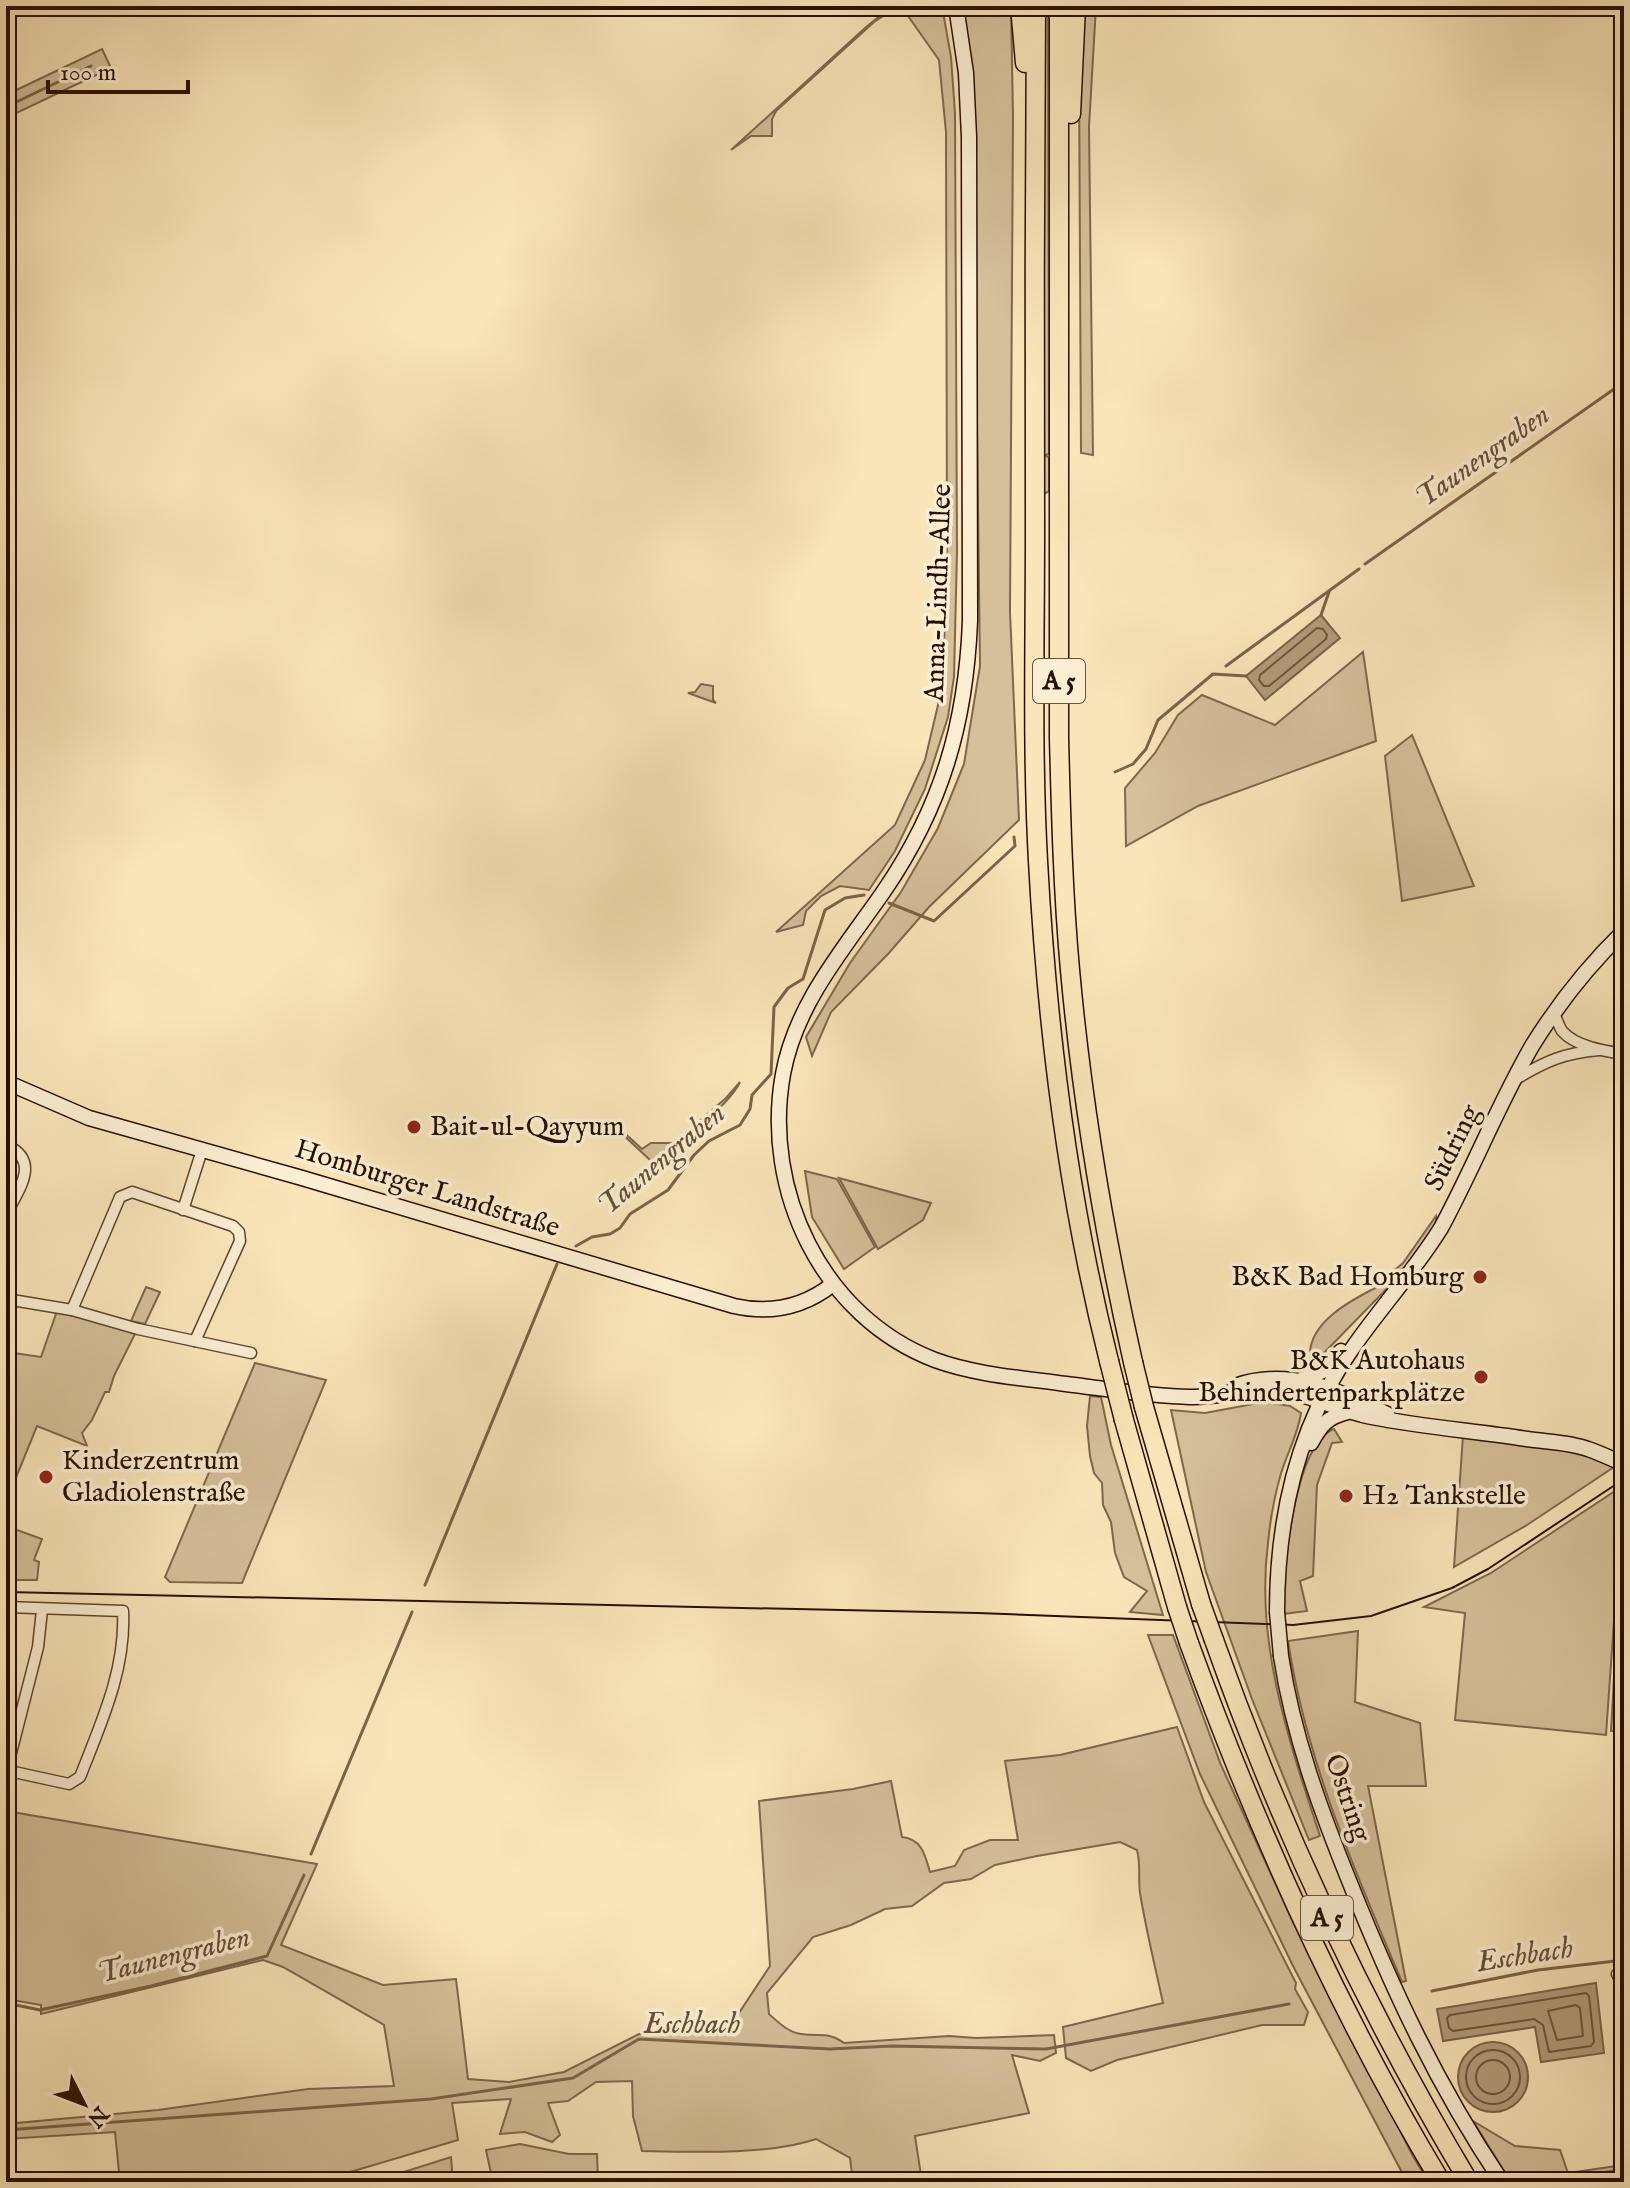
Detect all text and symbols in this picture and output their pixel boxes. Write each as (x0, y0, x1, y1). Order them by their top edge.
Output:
scale bar (48, 44, 188, 94)
text: 100 m (60, 58, 116, 89)
water label: Taunengraben (1408, 397, 1558, 517)
street label: Anna-Lindh-Allee (918, 483, 960, 704)
road number: A 5 (1033, 659, 1085, 703)
water label: Taunengraben (590, 1095, 734, 1225)
street label: Südring (1417, 1098, 1489, 1197)
place label: Bait-ul-Qayyum (430, 1110, 624, 1145)
marker: Bait-ul-Qayyum (405, 1118, 423, 1136)
street label: Homburger Landstraße (290, 1132, 564, 1246)
place label: B&K Bad Homburg (1231, 1260, 1465, 1295)
marker: B&K Bad Homburg (1471, 1268, 1489, 1286)
place label: B&K Autohaus Behindertenparkplätze (1198, 1344, 1465, 1411)
marker: B&K Autohaus Behindertenparkplätze (1472, 1368, 1490, 1386)
place label: Kinderzentrum Gladiolenstraße (62, 1444, 246, 1511)
marker: Kinderzentrum Gladiolenstraße (37, 1468, 55, 1486)
place label: H2 Tankstelle (1362, 1479, 1526, 1514)
marker: H2 Tankstelle (1337, 1487, 1355, 1505)
street label: Ostring (1316, 1749, 1379, 1847)
road number: A 5 (1301, 1896, 1353, 1940)
water label: Taunengraben (94, 1919, 254, 1993)
water label: Eschbach (1473, 1930, 1576, 1983)
water label: Eschbach (643, 2006, 741, 2044)
north arrow (44, 2064, 124, 2144)
text: N (81, 2099, 115, 2132)

